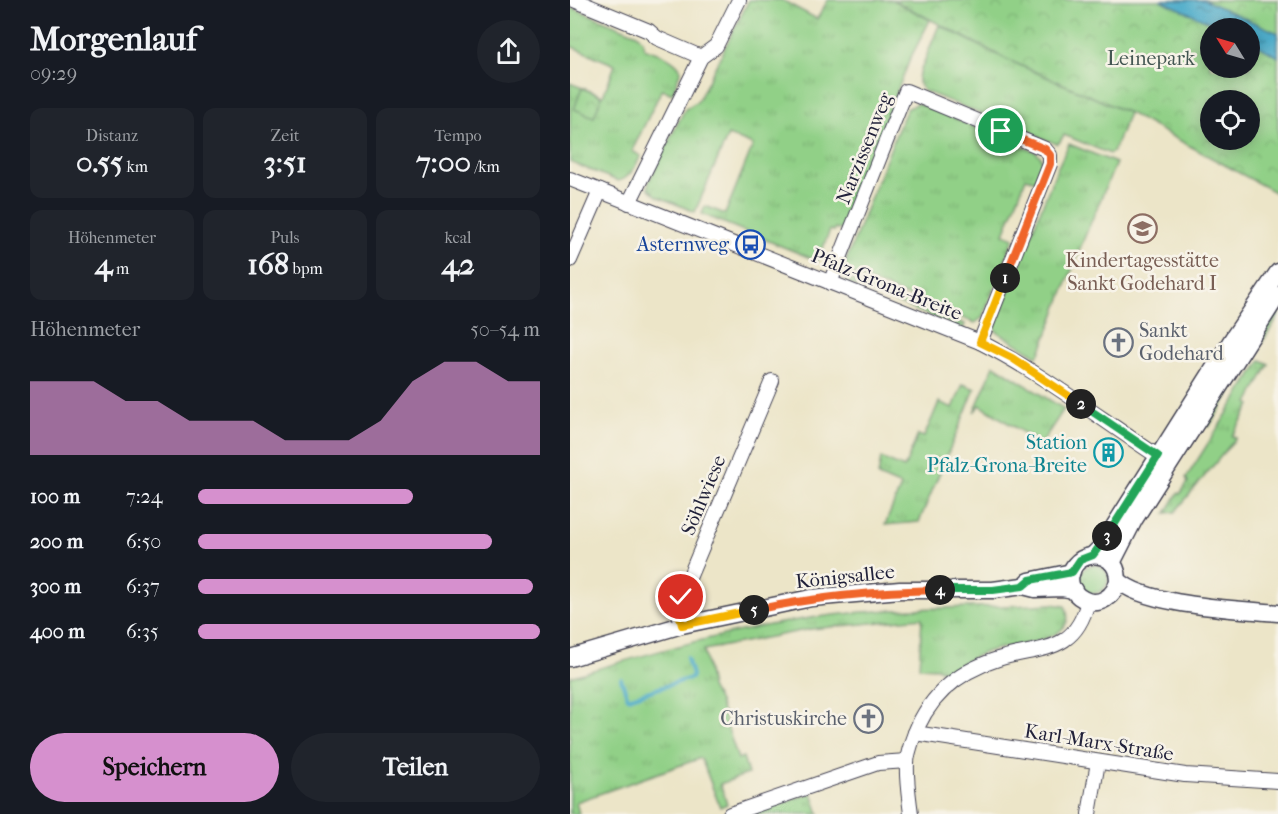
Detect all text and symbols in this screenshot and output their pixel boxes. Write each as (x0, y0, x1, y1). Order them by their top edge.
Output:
north arrow (1200, 18, 1260, 78)
map controls (1200, 18, 1260, 150)
text: Morgenlauf (30, 20, 197, 59)
button: share (477, 20, 540, 83)
park label: Leinepark (1107, 47, 1196, 70)
text: 09:29 (30, 62, 77, 85)
street label: Narzissenweg (832, 89, 897, 207)
button: locate (1200, 90, 1260, 150)
pin (975, 105, 1026, 156)
icon: arrive (984, 114, 1017, 147)
text: Distanz (86, 126, 138, 145)
text: Zeit (270, 126, 300, 145)
text: Tempo (434, 126, 482, 145)
text: 0.55 (76, 145, 123, 180)
text: 3:51 (263, 145, 307, 180)
text: 7:00 (416, 145, 471, 180)
text: km (123, 157, 148, 176)
text: /km (471, 157, 500, 176)
school or university icon: Kindertagesstätte Sankt Godehard I (1126, 213, 1158, 245)
text: Höhenmeter (68, 228, 156, 247)
text: Puls (270, 228, 300, 247)
text: kcal (445, 228, 471, 247)
bus stop icon: Asternweg (734, 228, 766, 260)
place label: Asternweg (636, 233, 729, 256)
street label: Pfalz-Grona-Breite (808, 244, 965, 325)
text: 4 (95, 247, 112, 282)
text: 168 (247, 247, 289, 282)
text: 42 (441, 247, 475, 282)
place label: Kindertagesstätte Sankt Godehard I (1065, 249, 1219, 295)
text: m (112, 259, 129, 278)
text: bpm (289, 259, 323, 278)
pin: 1 (990, 263, 1020, 293)
text: 1 (1002, 268, 1008, 287)
text: Höhenmeter (30, 318, 140, 341)
text: 50–54 m (470, 318, 540, 341)
place label: Sankt Godehard (1139, 319, 1225, 365)
church icon: Sankt Godehard (1102, 326, 1134, 358)
pin: 2 (1066, 389, 1096, 419)
text: 2 (1077, 394, 1085, 413)
place label: Station Pfalz-Grona-Breite (927, 431, 1087, 477)
building icon: Station Pfalz-Grona-Breite (1092, 437, 1124, 469)
street label: Söhlwiese (676, 452, 731, 539)
text: 100 m (30, 485, 80, 508)
text: 7:24 (126, 485, 163, 508)
pin: 3 (1092, 521, 1122, 551)
text: 3 (1104, 526, 1110, 545)
text: 200 m (30, 530, 83, 553)
text: 6:50 (126, 530, 161, 553)
street label: Königsallee (794, 560, 896, 593)
pin (655, 571, 706, 622)
text: 300 m (30, 575, 81, 598)
text: 6:37 (126, 575, 160, 598)
pin: 4 (925, 575, 955, 605)
icon: check (664, 580, 697, 613)
text: 4 (935, 580, 945, 599)
pin: 5 (739, 595, 769, 625)
text: 5 (751, 600, 757, 619)
text: 400 m (30, 620, 85, 643)
text: 6:35 (126, 620, 159, 643)
church icon: Christuskirche (852, 702, 884, 734)
place label: Christuskirche (720, 707, 847, 730)
street label: Karl-Marx-Straße (1023, 719, 1175, 766)
button: Speichern (30, 733, 279, 802)
button: Teilen (291, 733, 540, 802)

